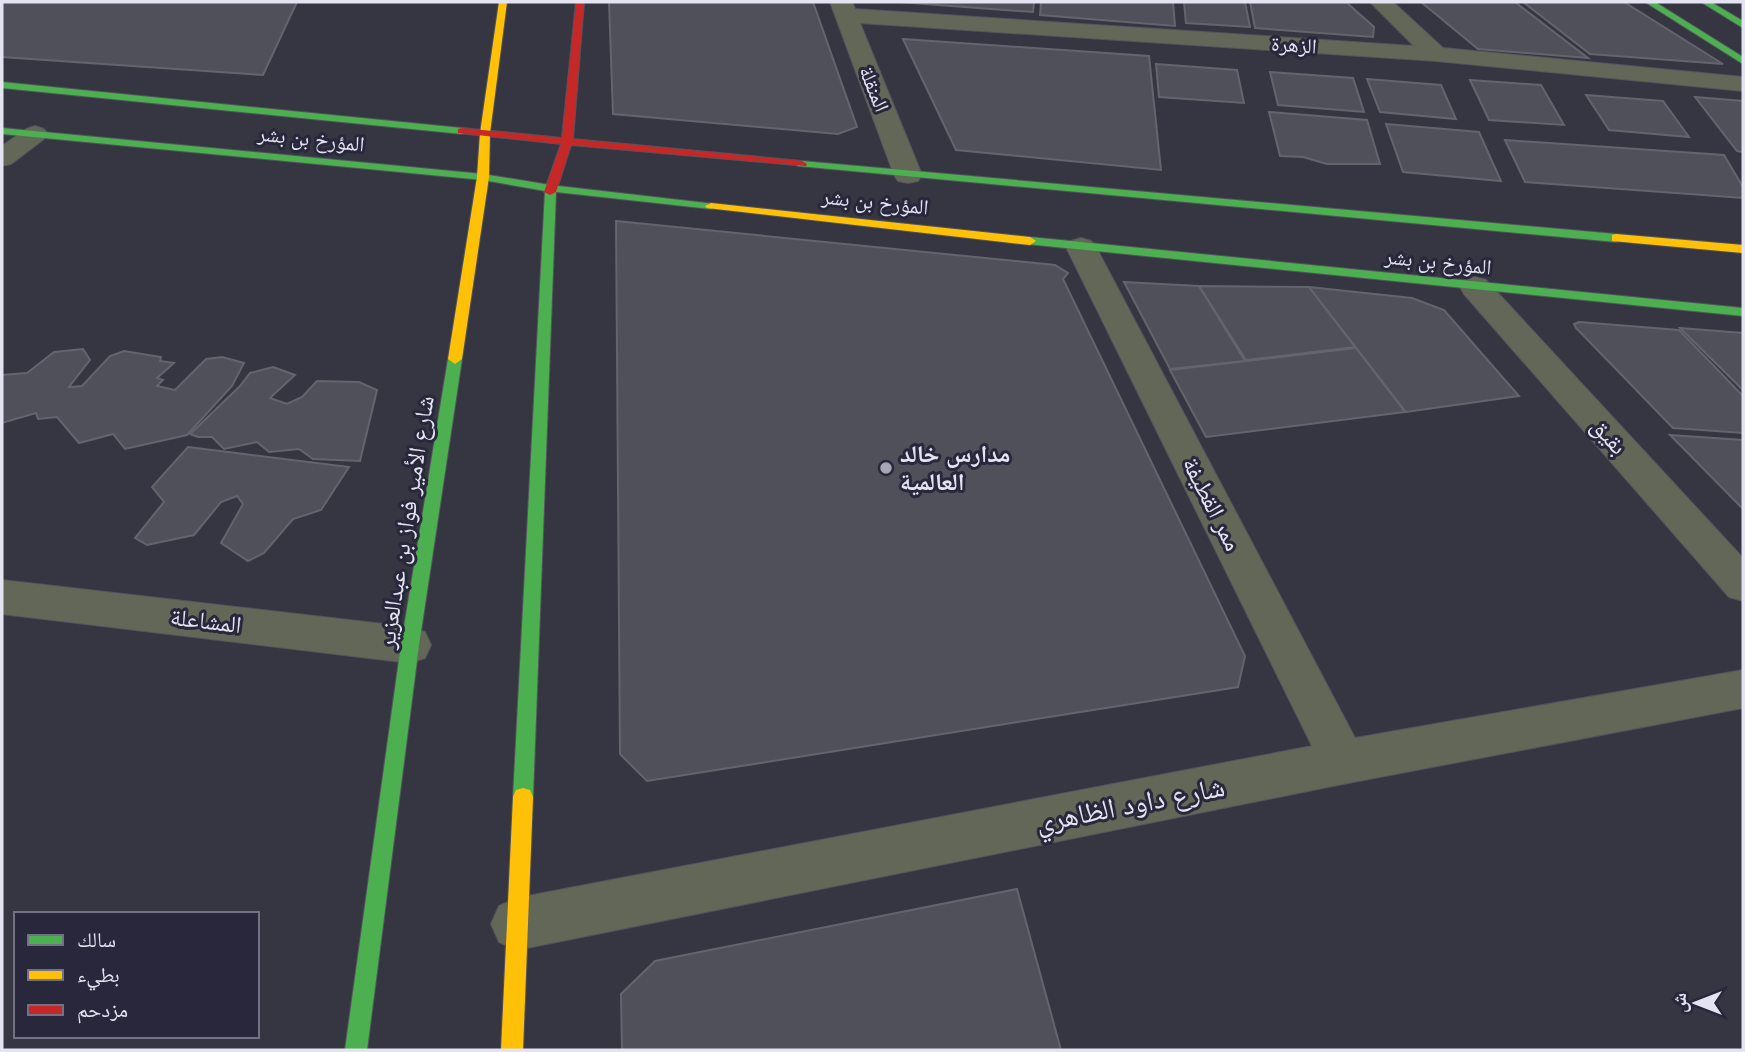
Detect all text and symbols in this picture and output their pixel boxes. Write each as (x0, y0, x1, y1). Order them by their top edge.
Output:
street label: الزهرة (1270, 31, 1318, 58)
street label: المنقلة (855, 63, 894, 115)
street label: المؤرخ بن بشر (255, 121, 366, 158)
street label: المؤرخ بن بشر (819, 184, 930, 221)
street label: المؤرخ بن بشر (1382, 244, 1493, 281)
street label: شارع الأمير فواز بن عبدالعزير (372, 394, 441, 652)
street label: بقيق (1585, 412, 1633, 460)
place label: مدارس خالد العالمية (900, 440, 1010, 496)
street label: ممر القطيفة (1177, 453, 1247, 555)
marker: مدارس خالد العالمية (878, 460, 894, 476)
street label: المشاعلة (169, 603, 243, 638)
street label: شارع داود الظاهري (1033, 771, 1229, 845)
legend (14, 912, 259, 1038)
text: سالك (77, 928, 116, 951)
text: بطيء (77, 963, 120, 991)
north arrow (1661, 968, 1731, 1038)
text: ش (1669, 993, 1691, 1013)
text: مزدحم (77, 998, 128, 1024)

